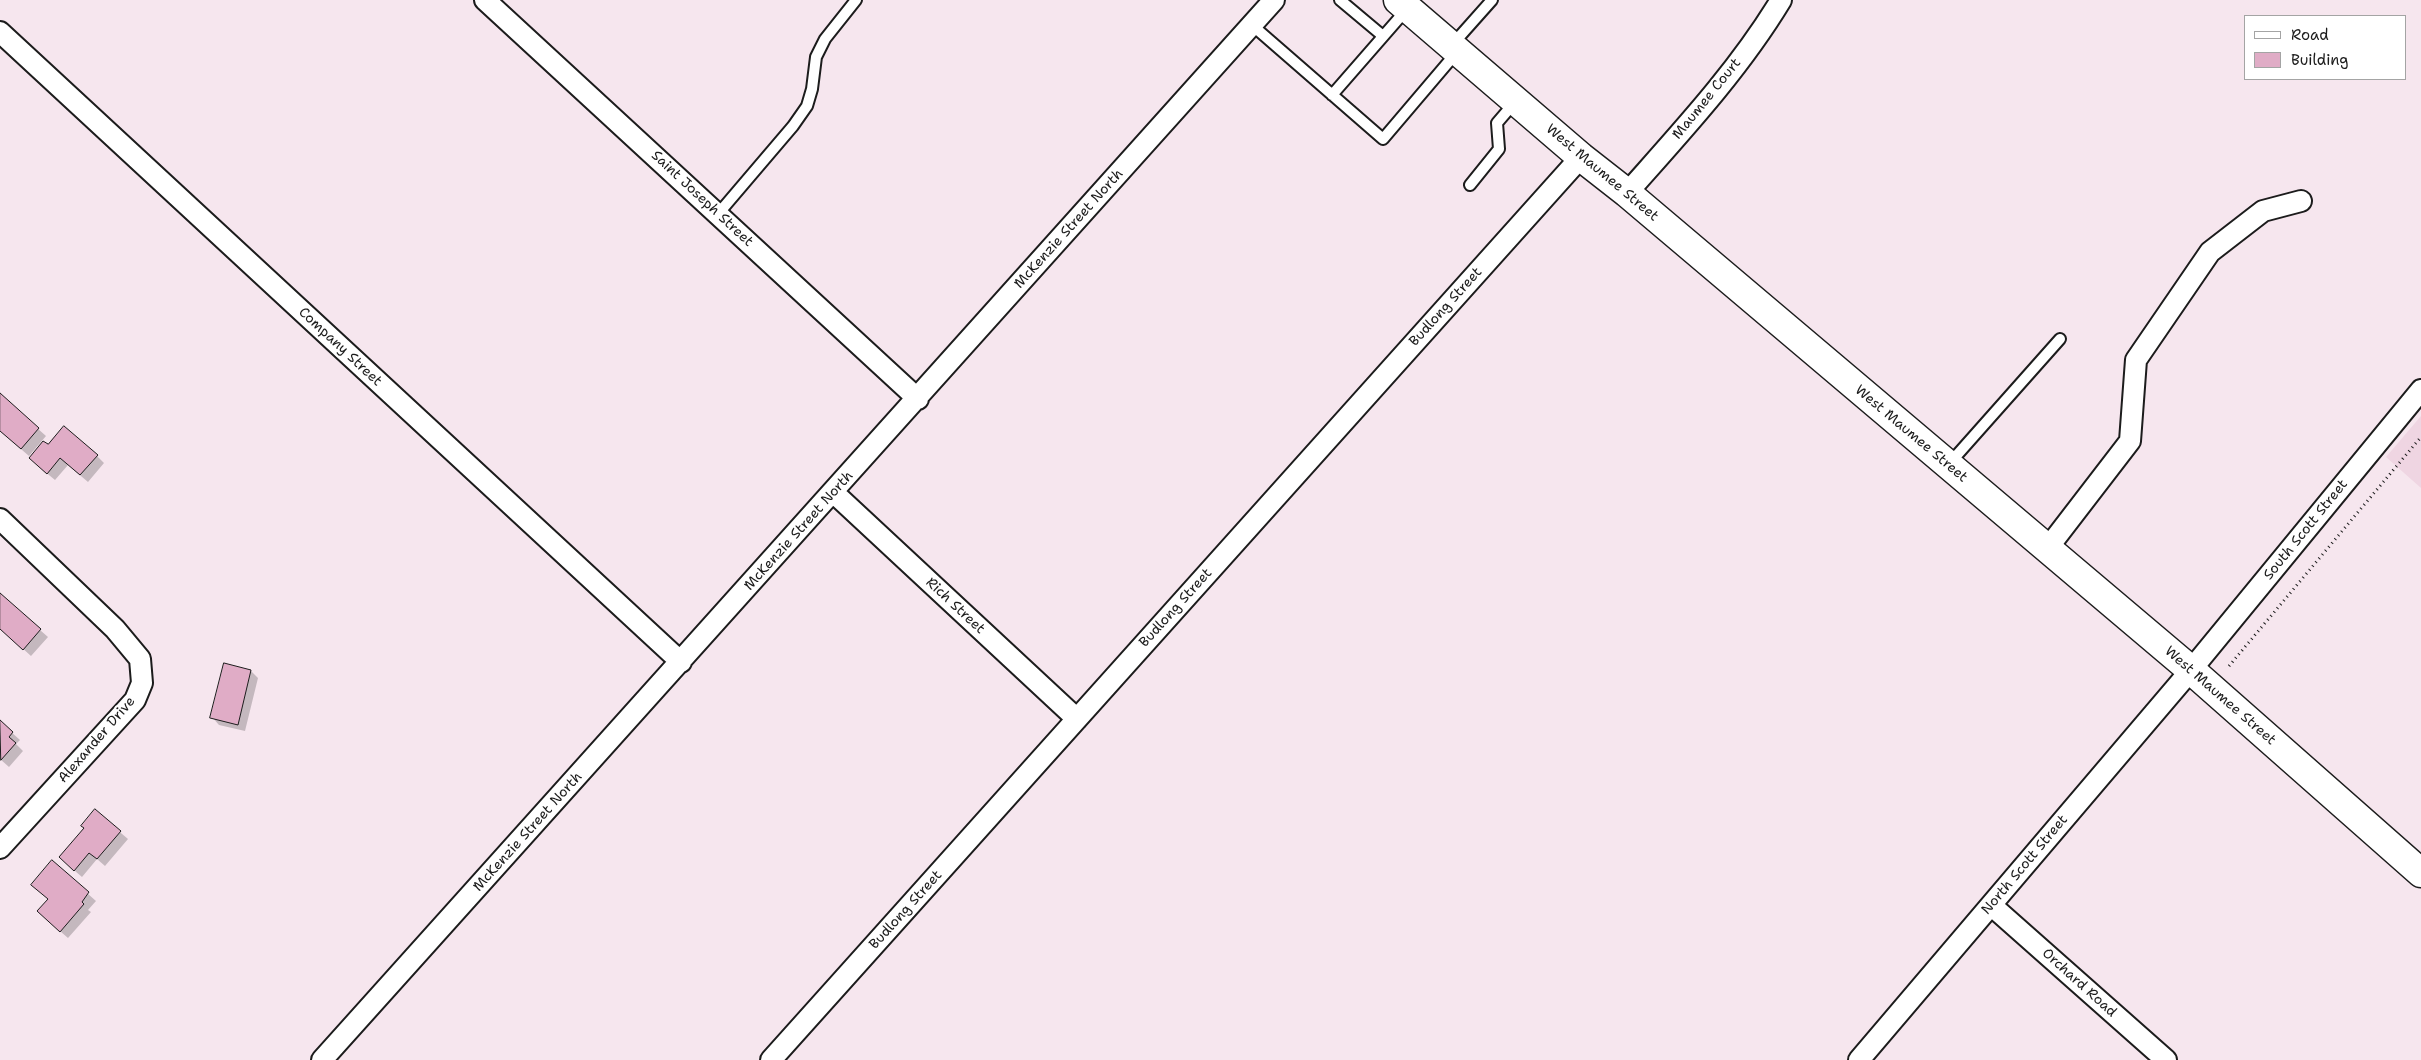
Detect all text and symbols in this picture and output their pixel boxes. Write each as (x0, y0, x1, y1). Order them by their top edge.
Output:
legend (2244, 15, 2406, 80)
text: Road (2291, 25, 2329, 45)
text: Building (2291, 50, 2348, 70)
street label: Maumee Court (1669, 55, 1745, 143)
street label: West Maumee Street (1542, 121, 1662, 225)
street label: Saint Joseph Street (648, 147, 756, 251)
street label: McKenzie Street North (1011, 166, 1127, 292)
street label: Budlong Street (1406, 264, 1486, 350)
street label: Company Street (295, 304, 385, 390)
street label: West Maumee Street (1851, 382, 1971, 486)
street label: McKenzie Street North (741, 468, 857, 594)
street label: South Scott Street (2260, 476, 2352, 584)
street label: Budlong Street (1136, 565, 1216, 651)
street label: Rich Street (922, 574, 988, 638)
street label: West Maumee Street (2161, 643, 2279, 749)
street label: Alexander Drive (55, 693, 139, 787)
street label: McKenzie Street North (470, 769, 586, 895)
street label: North Scott Street (1978, 812, 2072, 918)
street label: Budlong Street (866, 867, 946, 953)
street label: Orchard Road (2038, 945, 2120, 1021)

